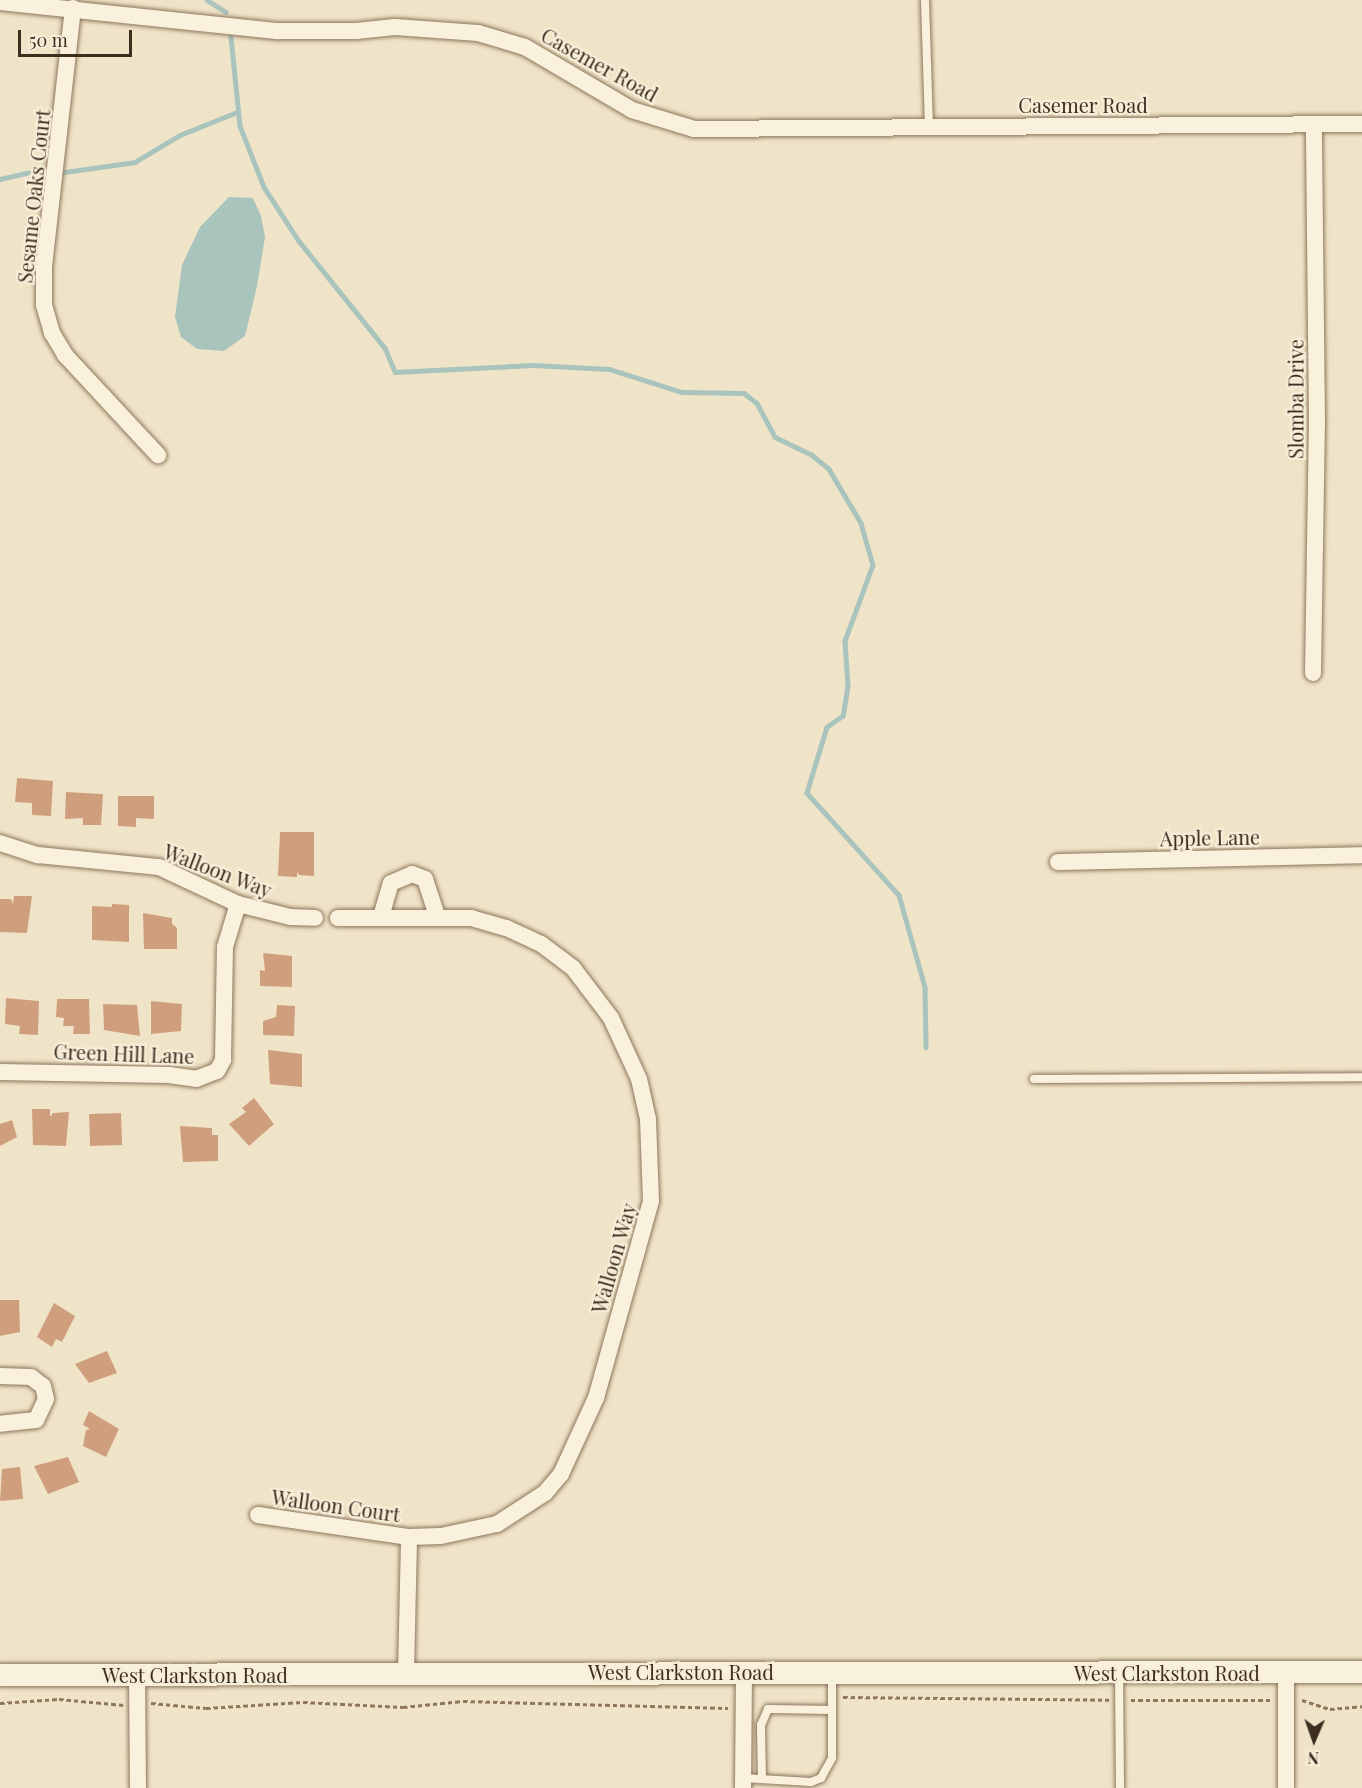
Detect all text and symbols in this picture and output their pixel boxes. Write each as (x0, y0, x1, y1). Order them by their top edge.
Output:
scale bar (21, 18, 135, 56)
street label: Casemer Road (537, 22, 663, 106)
text: 50 m (29, 28, 68, 52)
street label: Casemer Road (1018, 92, 1148, 116)
street label: Sesame Oaks Court (12, 108, 54, 284)
street label: Slomba Drive (1283, 339, 1307, 459)
street label: Apple Lane (1160, 824, 1260, 850)
street label: Walloon Way (160, 838, 276, 902)
street label: Green Hill Lane (53, 1039, 195, 1067)
street label: Walloon Way (586, 1200, 640, 1316)
street label: Walloon Court (270, 1484, 402, 1526)
street label: West Clarkston Road (588, 1659, 774, 1683)
street label: West Clarkston Road (1074, 1660, 1260, 1684)
street label: West Clarkston Road (102, 1662, 288, 1686)
north arrow (1284, 1710, 1344, 1770)
text: N (1307, 1748, 1319, 1769)

